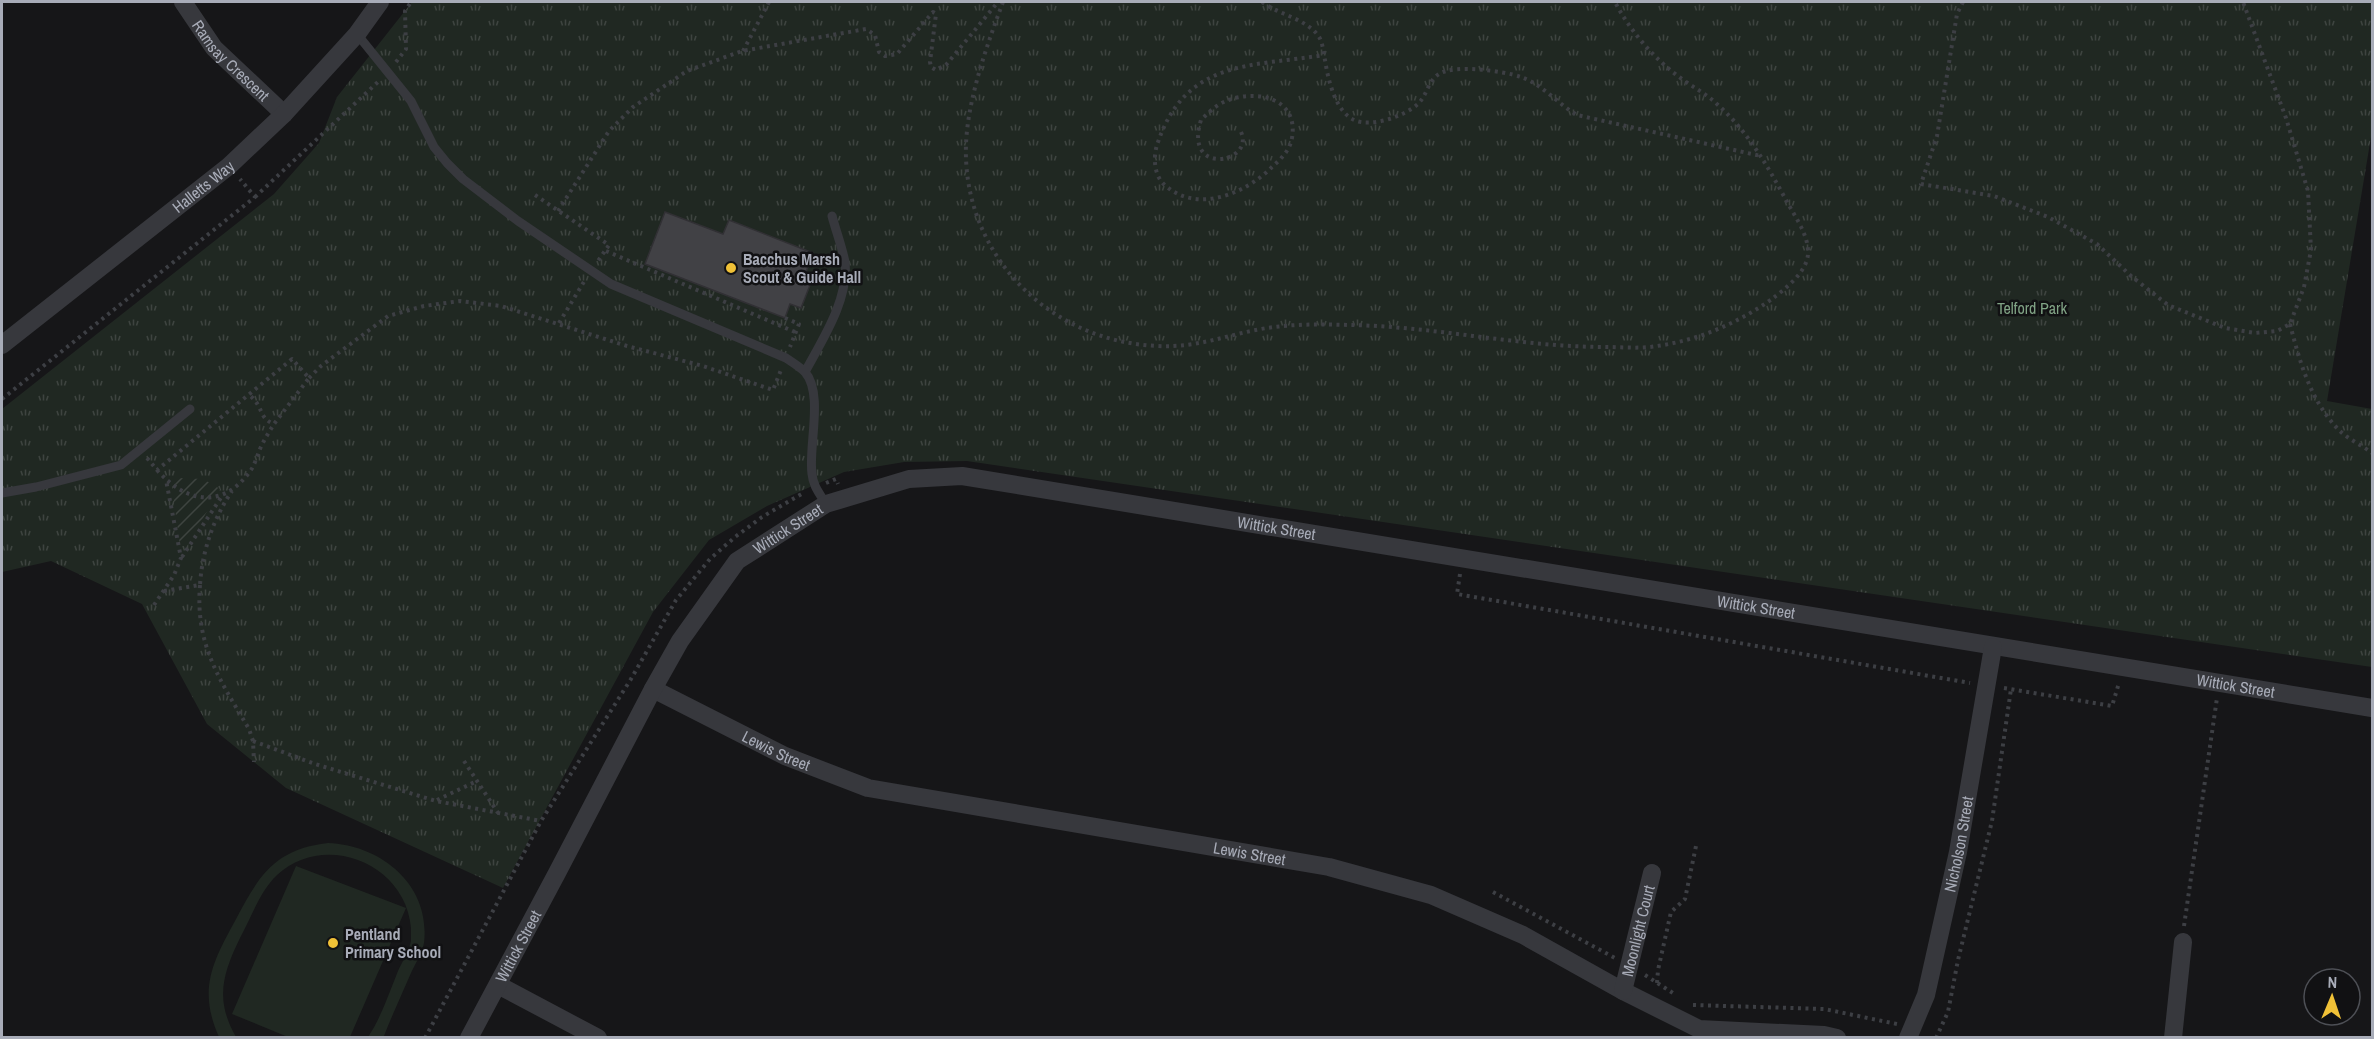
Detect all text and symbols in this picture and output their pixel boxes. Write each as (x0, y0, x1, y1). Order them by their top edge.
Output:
street label: Ramsay Crescent (187, 16, 275, 106)
street label: Halletts Way (167, 155, 239, 218)
place label: Bacchus Marsh Scout & Guide Hall (743, 248, 861, 288)
marker: Bacchus Marsh Scout & Guide Hall (724, 261, 738, 275)
park label: Telford Park (1997, 297, 2067, 319)
street label: Wittick Street (749, 498, 827, 559)
street label: Wittick Street (1236, 510, 1317, 545)
street label: Wittick Street (1715, 589, 1797, 624)
street label: Wittick Street (2195, 668, 2277, 703)
street label: Lewis Street (739, 725, 814, 776)
street label: Nicholson Street (1938, 794, 1978, 894)
street label: Lewis Street (1212, 836, 1288, 870)
street label: Moonlight Court (1616, 882, 1660, 979)
street label: Wittick Street (490, 906, 546, 986)
place label: Pentland Primary School (345, 923, 441, 963)
marker: Pentland Primary School (326, 936, 340, 950)
north arrow (2302, 967, 2362, 1027)
text: N (2327, 971, 2338, 993)

